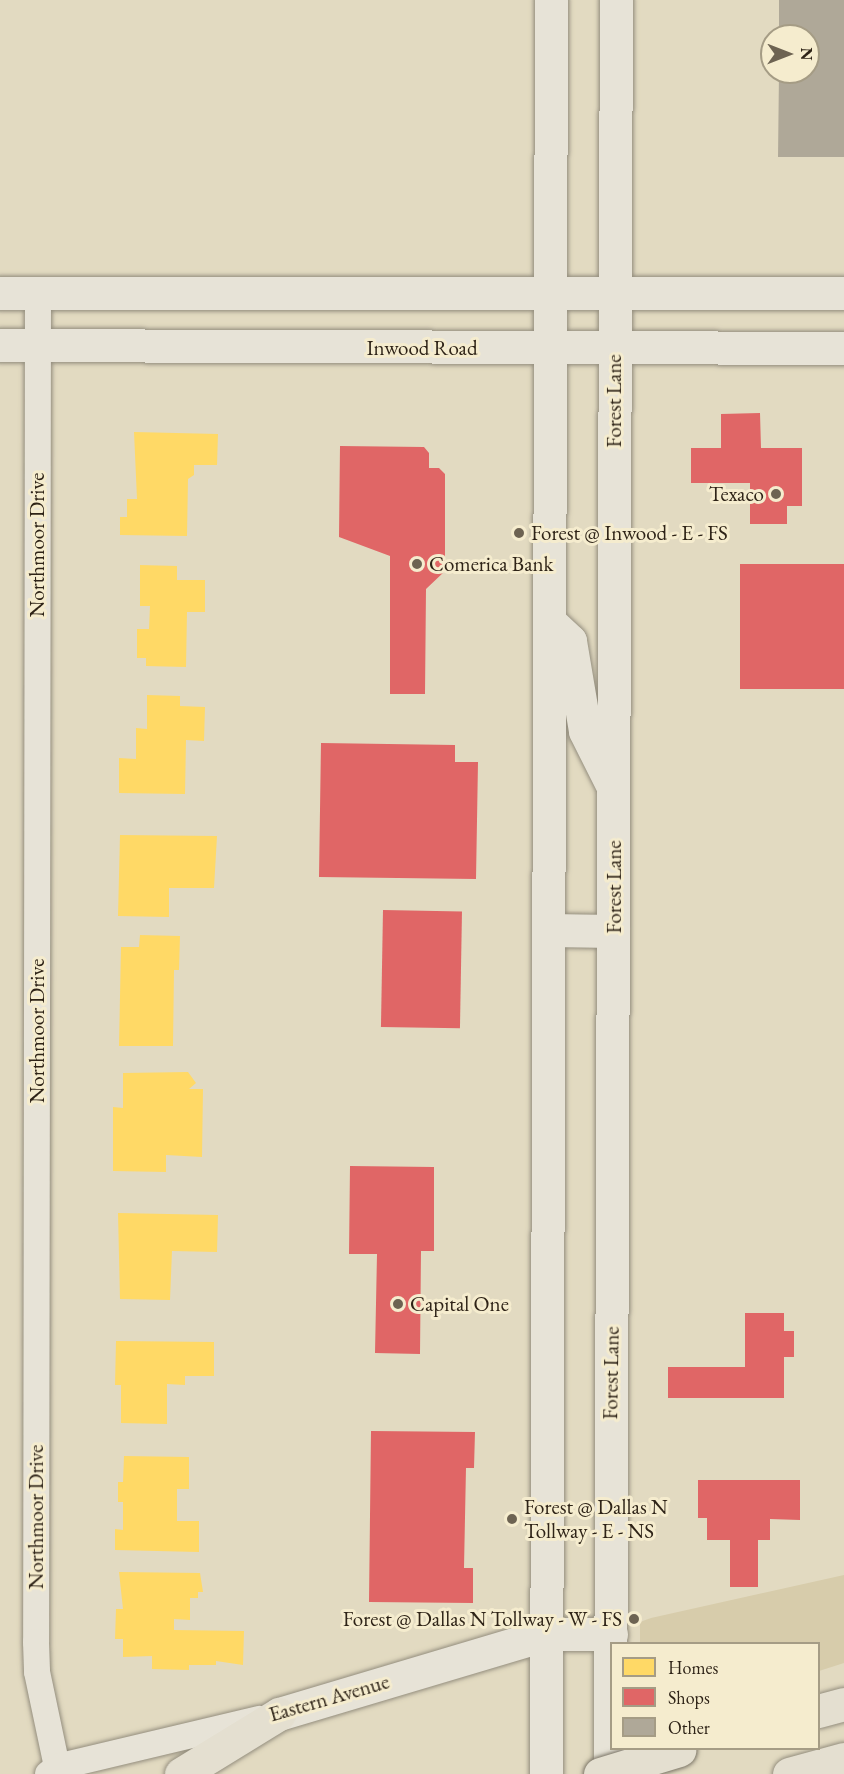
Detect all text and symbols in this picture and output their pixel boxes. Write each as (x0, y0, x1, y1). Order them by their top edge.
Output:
north arrow (760, 24, 820, 84)
text: N (796, 48, 817, 60)
street label: Inwood Road (366, 335, 478, 361)
street label: Forest Lane (601, 354, 627, 448)
street label: Northmoor Drive (24, 473, 50, 617)
place label: Texaco (709, 481, 764, 507)
marker: Texaco (769, 487, 783, 501)
place label: Forest @ Inwood - E - FS (531, 520, 728, 546)
marker: Forest @ Inwood - E - FS (512, 526, 526, 540)
place label: Comerica Bank (429, 551, 553, 577)
marker: Comerica Bank (410, 557, 424, 571)
street label: Forest Lane (601, 840, 627, 934)
street label: Northmoor Drive (24, 959, 50, 1103)
place label: Capital One (410, 1291, 509, 1317)
marker: Capital One (391, 1297, 405, 1311)
street label: Forest Lane (598, 1326, 624, 1420)
street label: Northmoor Drive (23, 1445, 49, 1589)
place label: Forest @ Dallas N Tollway - E - NS (524, 1494, 668, 1544)
marker: Forest @ Dallas N Tollway - E - NS (505, 1512, 519, 1526)
place label: Forest @ Dallas N Tollway - W - FS (343, 1606, 622, 1632)
marker: Forest @ Dallas N Tollway - W - FS (627, 1612, 641, 1626)
legend (610, 1642, 820, 1750)
text: Homes (668, 1656, 718, 1679)
street label: Eastern Avenue (266, 1669, 392, 1727)
text: Shops (668, 1686, 710, 1709)
text: Other (668, 1716, 710, 1739)

